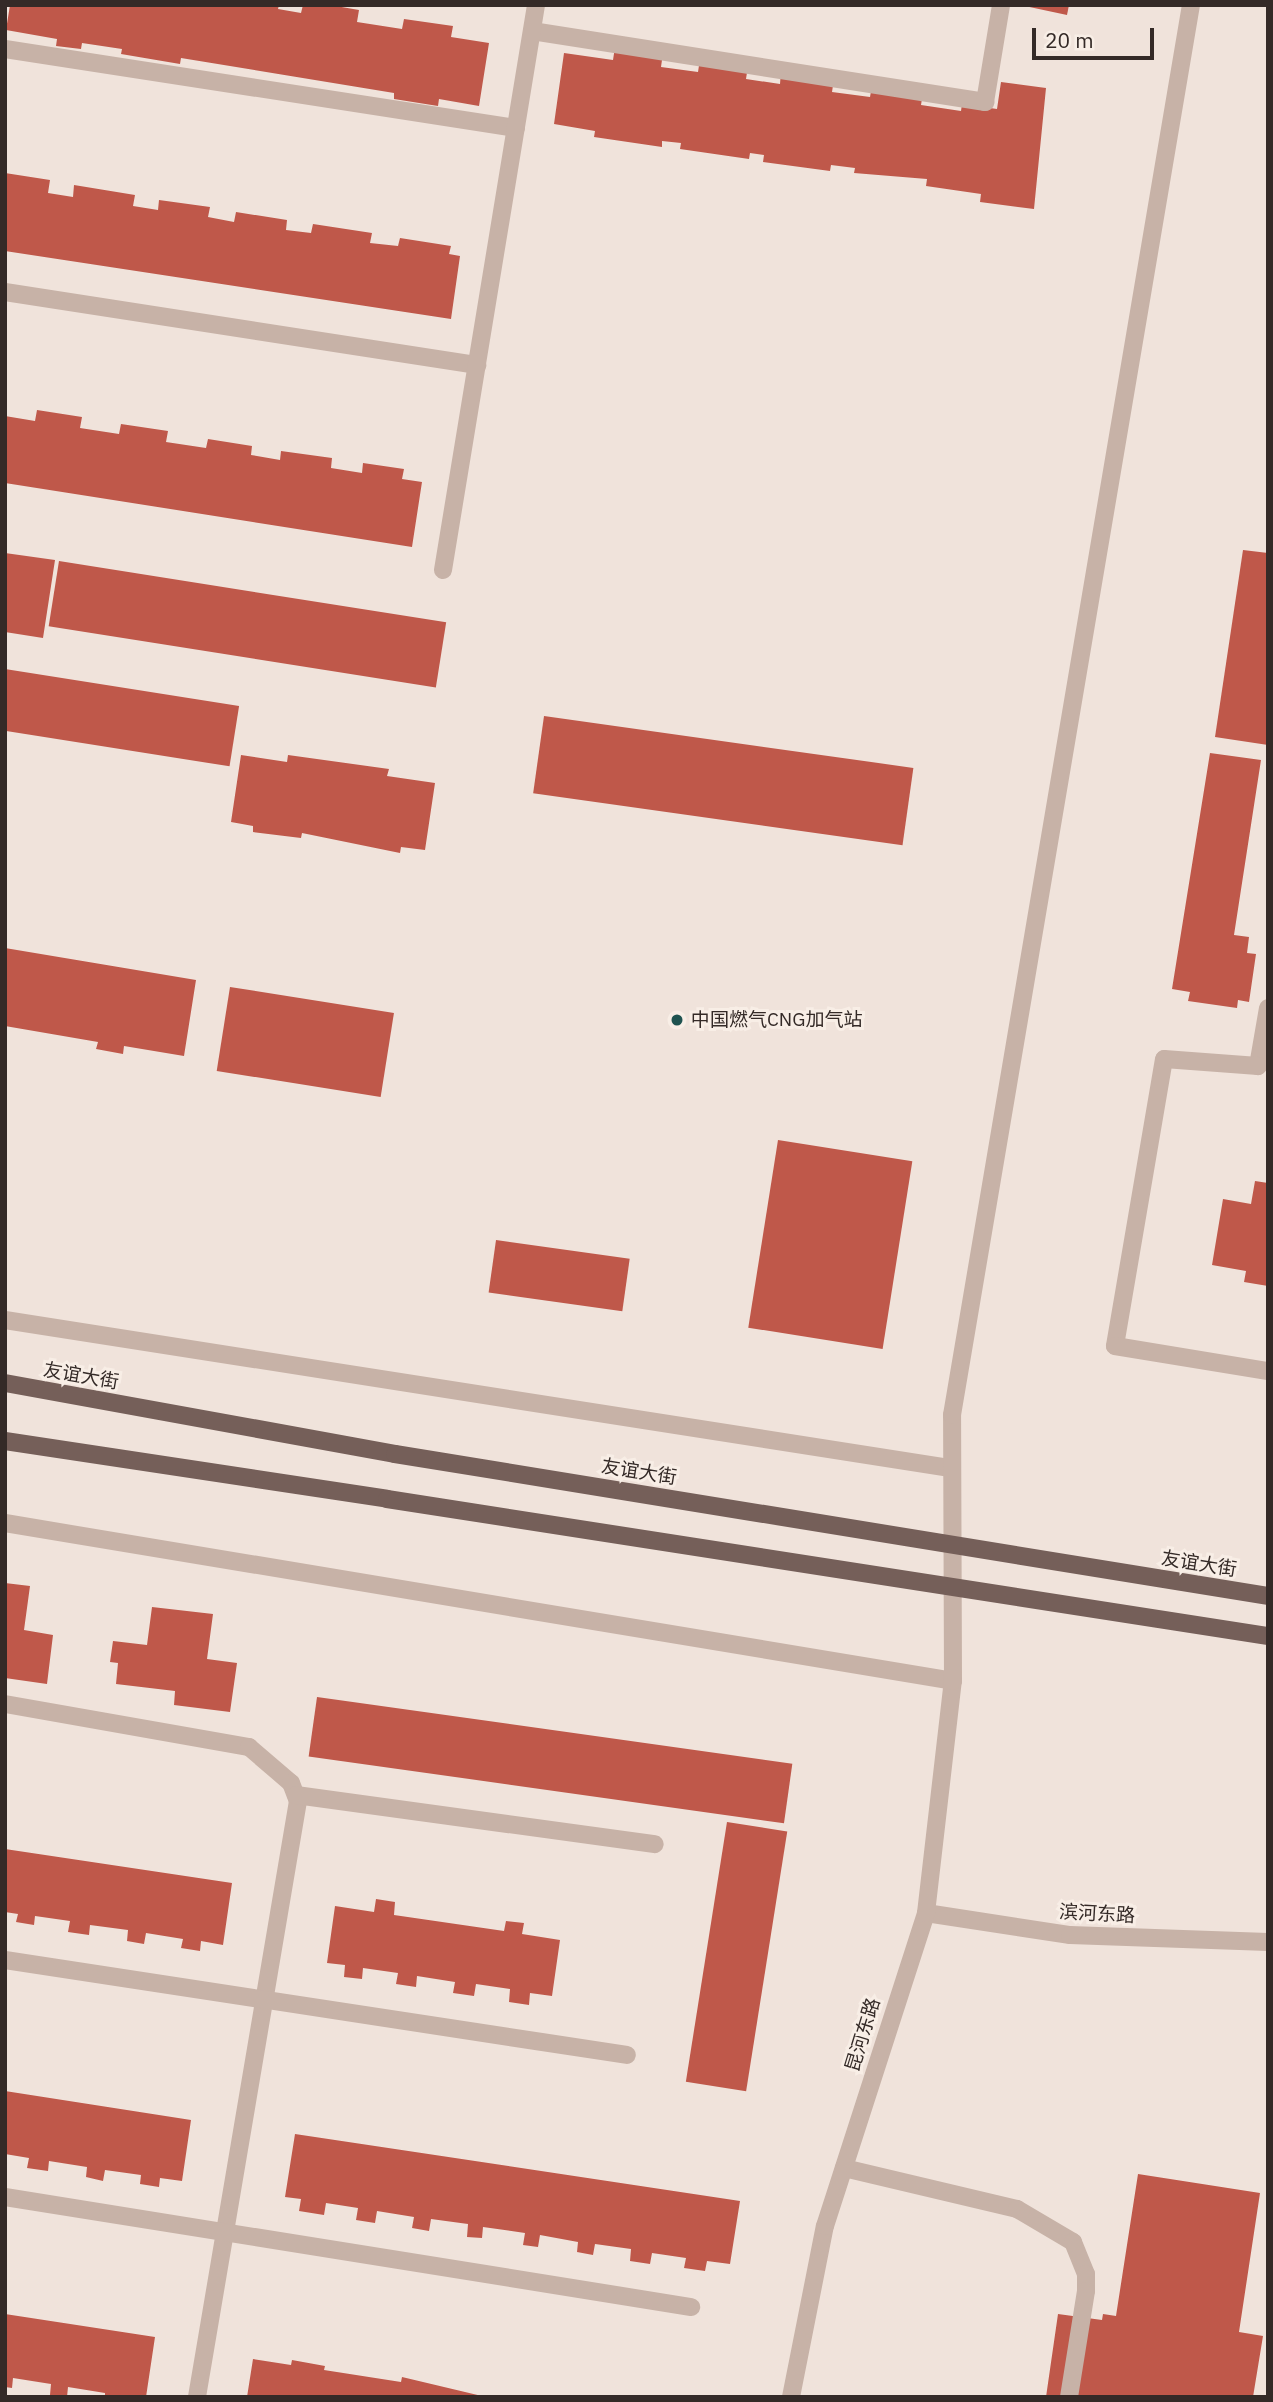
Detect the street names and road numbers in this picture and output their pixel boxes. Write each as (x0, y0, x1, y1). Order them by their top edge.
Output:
street label: 友谊大街 (42, 1358, 120, 1394)
street label: 友谊大街 (600, 1455, 678, 1489)
street label: 友谊大街 (1160, 1547, 1238, 1581)
street label: 滨河东路 (1058, 1901, 1136, 1927)
street label: 昆河东路 (841, 1995, 885, 2075)

